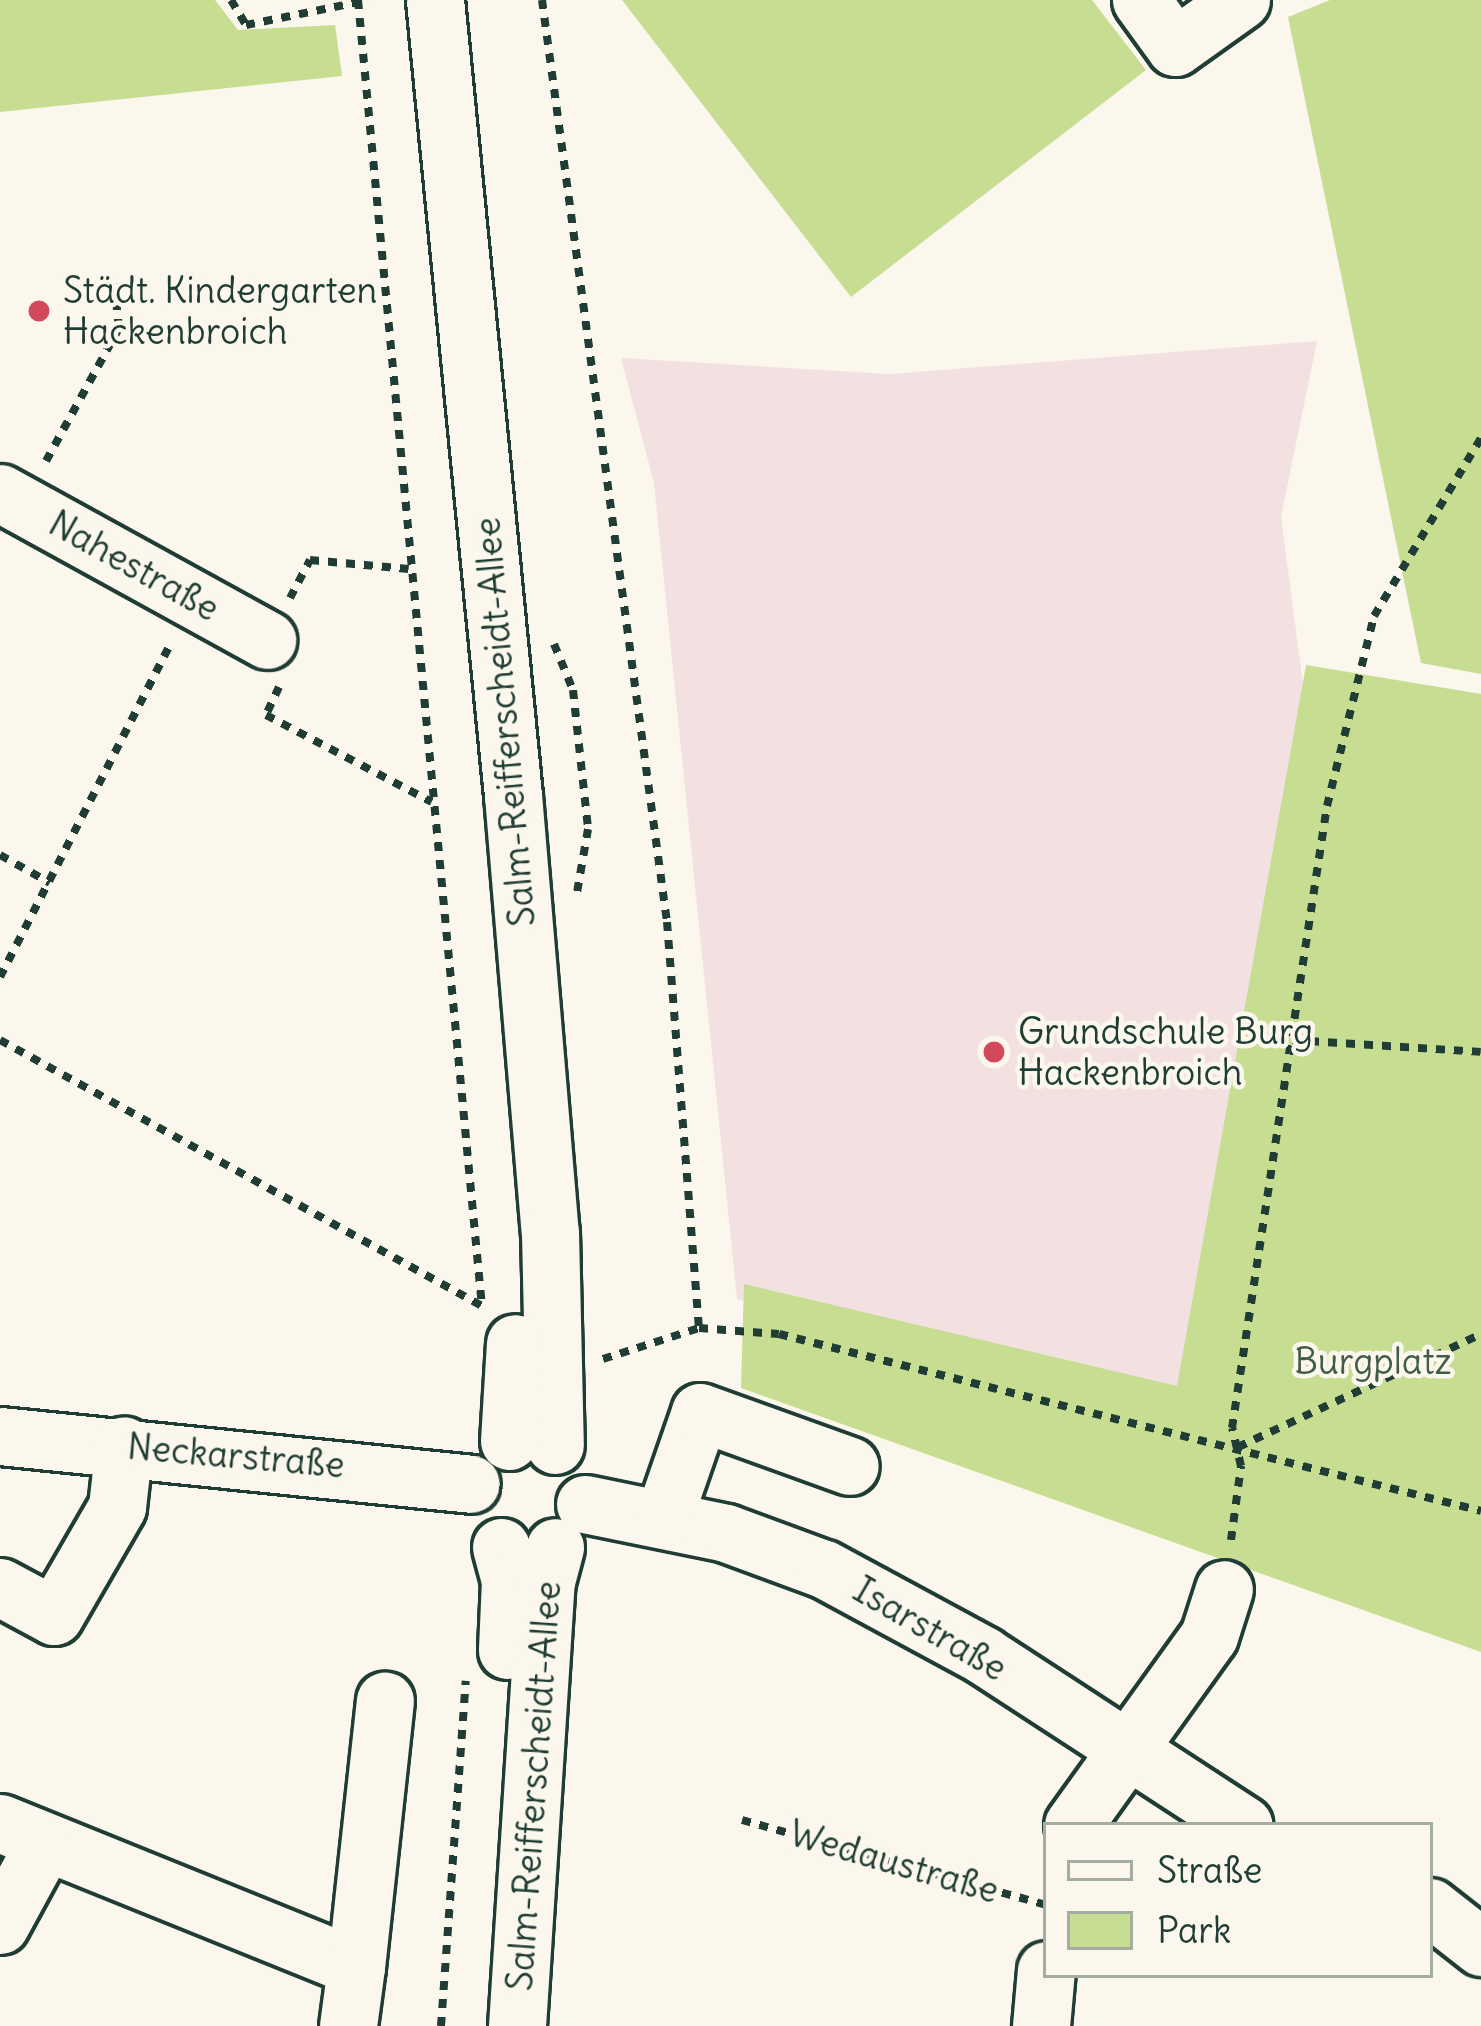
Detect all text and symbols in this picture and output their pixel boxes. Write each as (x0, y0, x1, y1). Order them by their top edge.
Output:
place label: Städt. Kindergarten Hackenbroich (63, 268, 377, 353)
marker: Städt. Kindergarten Hackenbroich (26, 298, 52, 324)
street label: Nahestraße (41, 502, 227, 630)
street label: Salm-Reifferscheidt-Allee (466, 516, 544, 928)
place label: Grundschule Burg Hackenbroich (1018, 1009, 1313, 1094)
marker: Grundschule Burg Hackenbroich (981, 1039, 1007, 1065)
park label: Burgplatz (1294, 1340, 1452, 1384)
street label: Neckarstraße (126, 1425, 346, 1487)
street label: Isarstraße (846, 1568, 1014, 1690)
street label: Salm-Reifferscheidt-Allee (498, 1580, 570, 1992)
street label: Wedaustraße (784, 1812, 1004, 1912)
legend (1043, 1822, 1433, 1978)
text: Straße (1157, 1848, 1262, 1893)
text: Park (1157, 1908, 1231, 1953)

